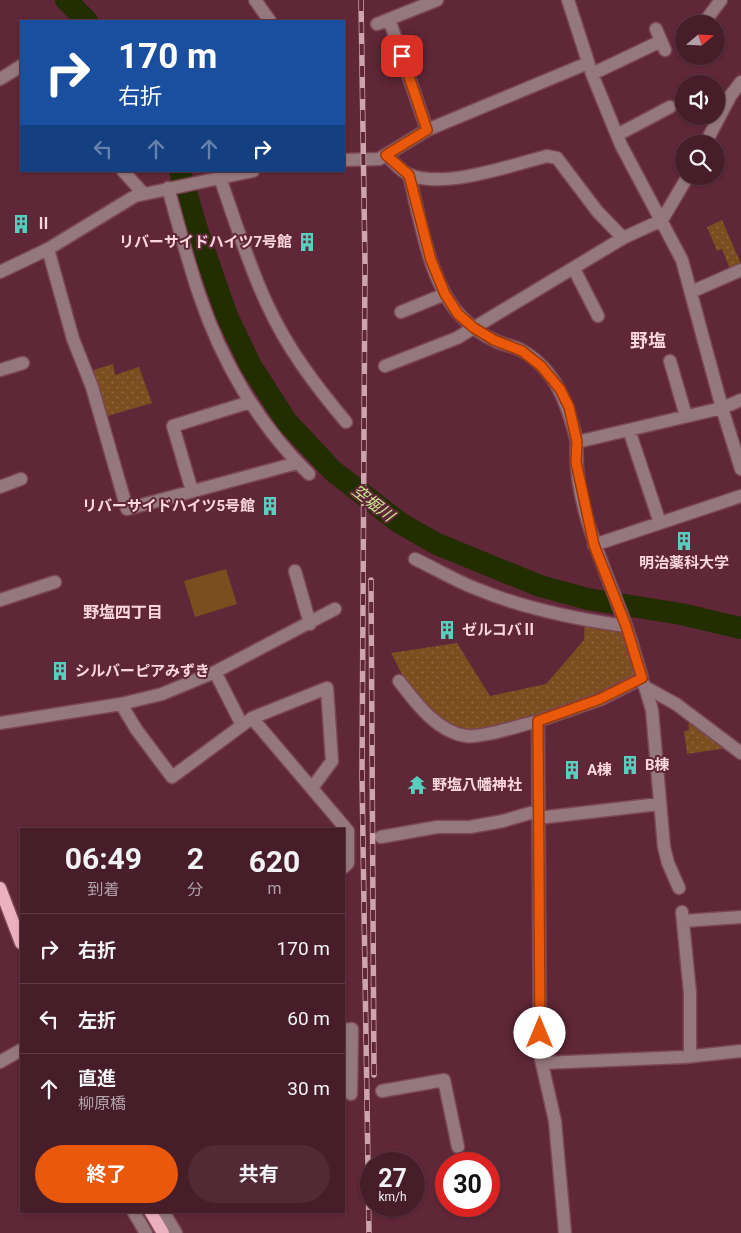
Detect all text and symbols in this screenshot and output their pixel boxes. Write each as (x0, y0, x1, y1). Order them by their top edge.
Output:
north arrow (675, 15, 725, 65)
map controls (675, 15, 725, 185)
pin (381, 35, 423, 77)
text: 170 m (118, 36, 217, 77)
icon: right (35, 40, 100, 105)
icon: arrive (388, 42, 416, 70)
button: sound (675, 75, 725, 125)
text: 右折 (118, 84, 162, 109)
icon: left (89, 135, 117, 163)
icon: ahead (142, 135, 170, 163)
icon: ahead (195, 135, 223, 163)
icon: right (248, 135, 276, 163)
button: search (675, 135, 725, 185)
building icon: Ⅱ (10, 213, 32, 235)
place label: Ⅱ (36, 215, 51, 233)
building icon: リバーサイドハイツ7号館 (296, 231, 318, 253)
place label: リバーサイドハイツ7号館 (119, 233, 292, 251)
district label: 野塩 (630, 330, 666, 351)
water label: 空堀川 (348, 481, 399, 526)
building icon: リバーサイドハイツ5号館 (259, 495, 281, 517)
place label: リバーサイドハイツ5号館 (82, 497, 255, 515)
building icon: 明治薬科大学 (673, 530, 695, 552)
place label: 明治薬科大学 (639, 554, 729, 572)
district label: 野塩四丁目 (83, 603, 163, 622)
building icon: ゼルコバⅡ (436, 619, 458, 641)
place label: ゼルコバⅡ (462, 621, 537, 639)
building icon: シルバーピアみずき (49, 660, 71, 682)
place label: シルバーピアみずき (75, 662, 210, 680)
building icon: B棟 (619, 754, 641, 776)
place label: B棟 (645, 756, 670, 774)
building icon: A棟 (561, 759, 583, 781)
place label: A棟 (587, 761, 612, 779)
temple icon: 野塩八幡神社 (406, 774, 428, 796)
place label: 野塩八幡神社 (432, 776, 522, 794)
text: 06:49 (65, 841, 142, 876)
text: 2 (187, 841, 204, 876)
text: 620 (249, 844, 300, 879)
text: m (267, 879, 281, 898)
text: 到着 (87, 880, 119, 899)
text: 分 (187, 880, 203, 899)
icon: right (35, 935, 63, 963)
text: 170 m (277, 937, 330, 960)
text: 右折 (78, 939, 116, 962)
icon: left (35, 1005, 63, 1033)
position arrow (513, 1006, 565, 1058)
text: 60 m (287, 1007, 330, 1030)
text: 左折 (78, 1009, 116, 1032)
text: 直進 (78, 1067, 116, 1090)
icon: ahead (35, 1075, 63, 1103)
text: 30 m (287, 1077, 330, 1100)
text: 柳原橋 (78, 1094, 126, 1113)
button: 終了 (35, 1145, 178, 1203)
button: 共有 (188, 1145, 330, 1203)
speed limit sign: 30 (435, 1152, 500, 1217)
text: 27 (378, 1164, 407, 1193)
text: km/h (378, 1190, 407, 1204)

